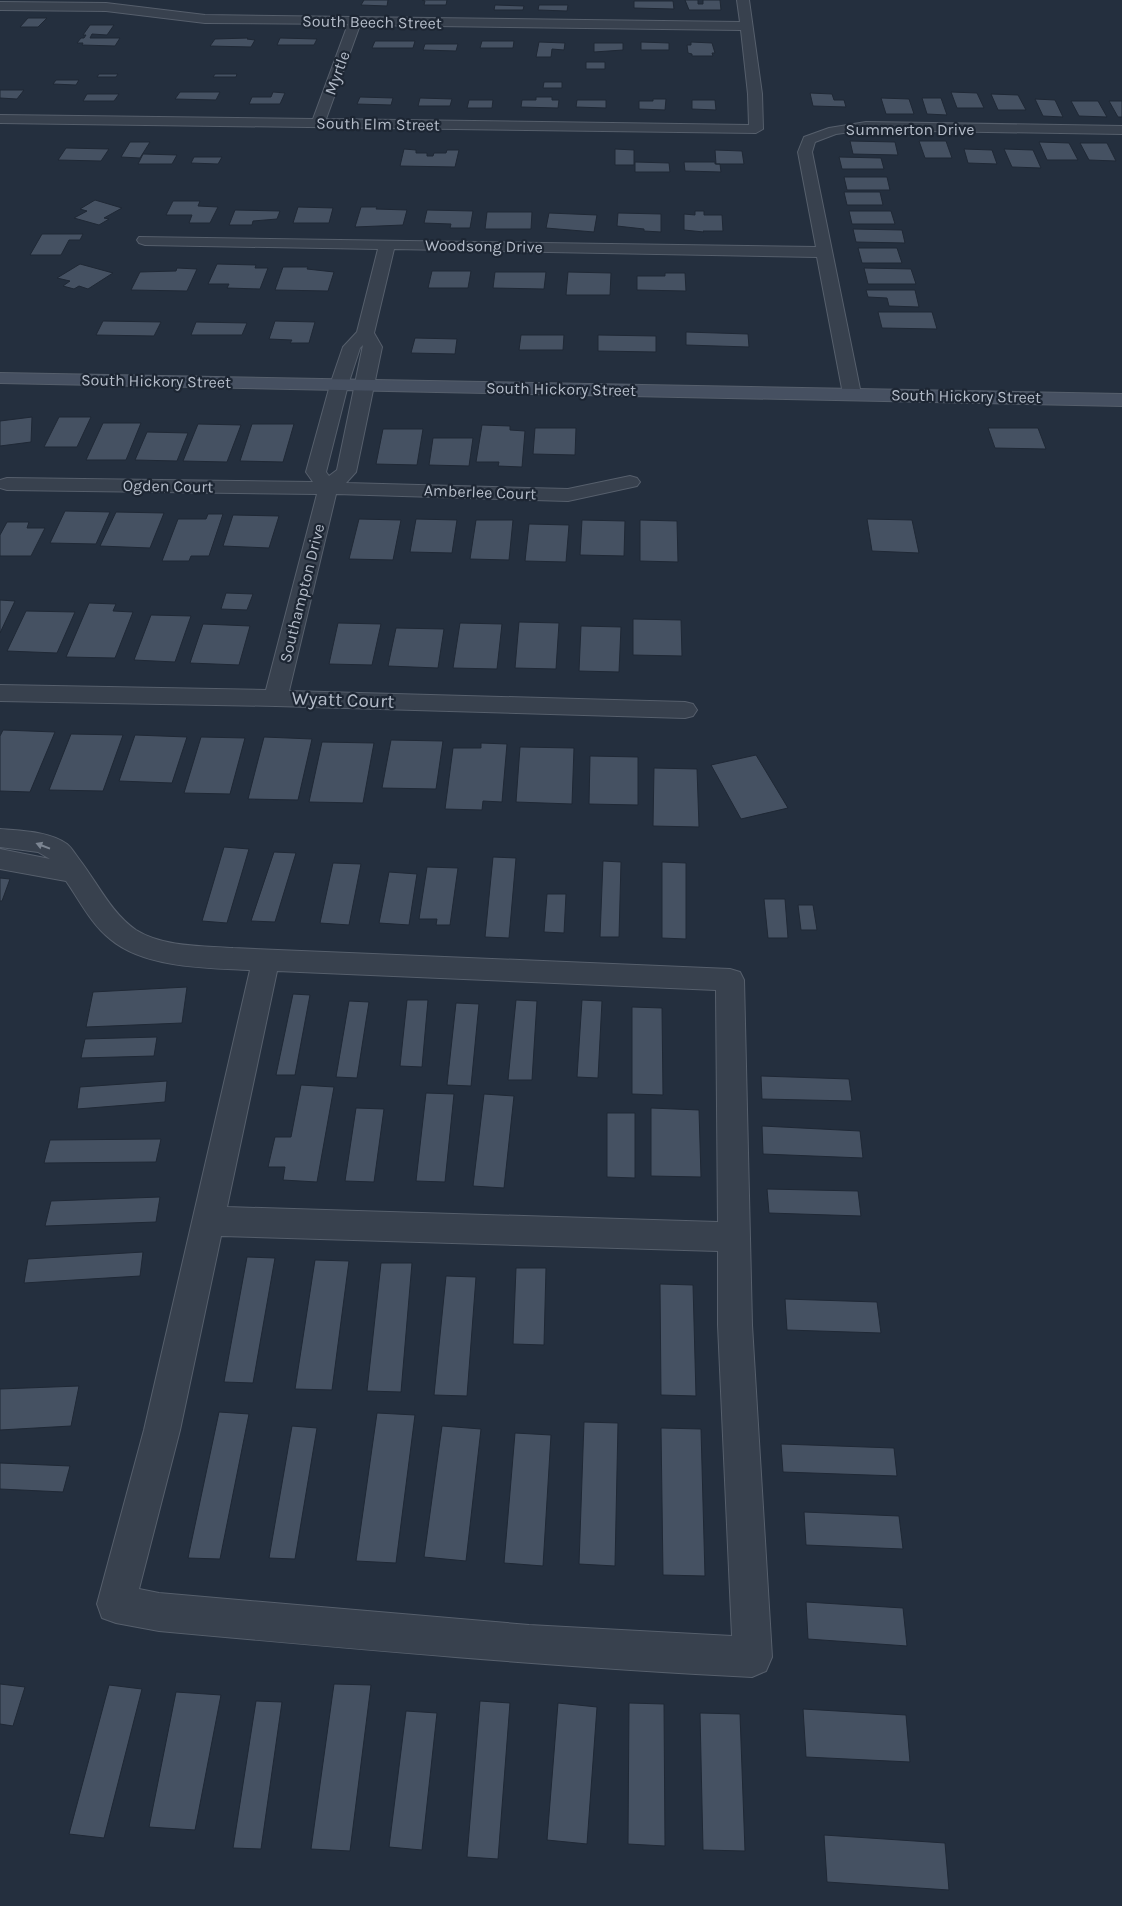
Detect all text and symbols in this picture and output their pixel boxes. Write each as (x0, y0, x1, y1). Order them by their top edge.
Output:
street label: South Beech Street (302, 11, 442, 33)
street label: Myrtle (320, 48, 354, 98)
street label: South Elm Street (316, 113, 440, 135)
street label: Summerton Drive (846, 120, 974, 139)
street label: Woodsong Drive (425, 235, 543, 257)
street label: South Hickory Street (81, 370, 231, 392)
street label: South Hickory Street (486, 378, 636, 400)
street label: South Hickory Street (891, 385, 1041, 407)
street label: Ogden Court (123, 476, 213, 496)
street label: Amberlee Court (424, 481, 536, 503)
street label: Southampton Drive (276, 522, 328, 664)
street label: Wyatt Court (291, 687, 395, 713)
one-way arrow (35, 842, 50, 850)

